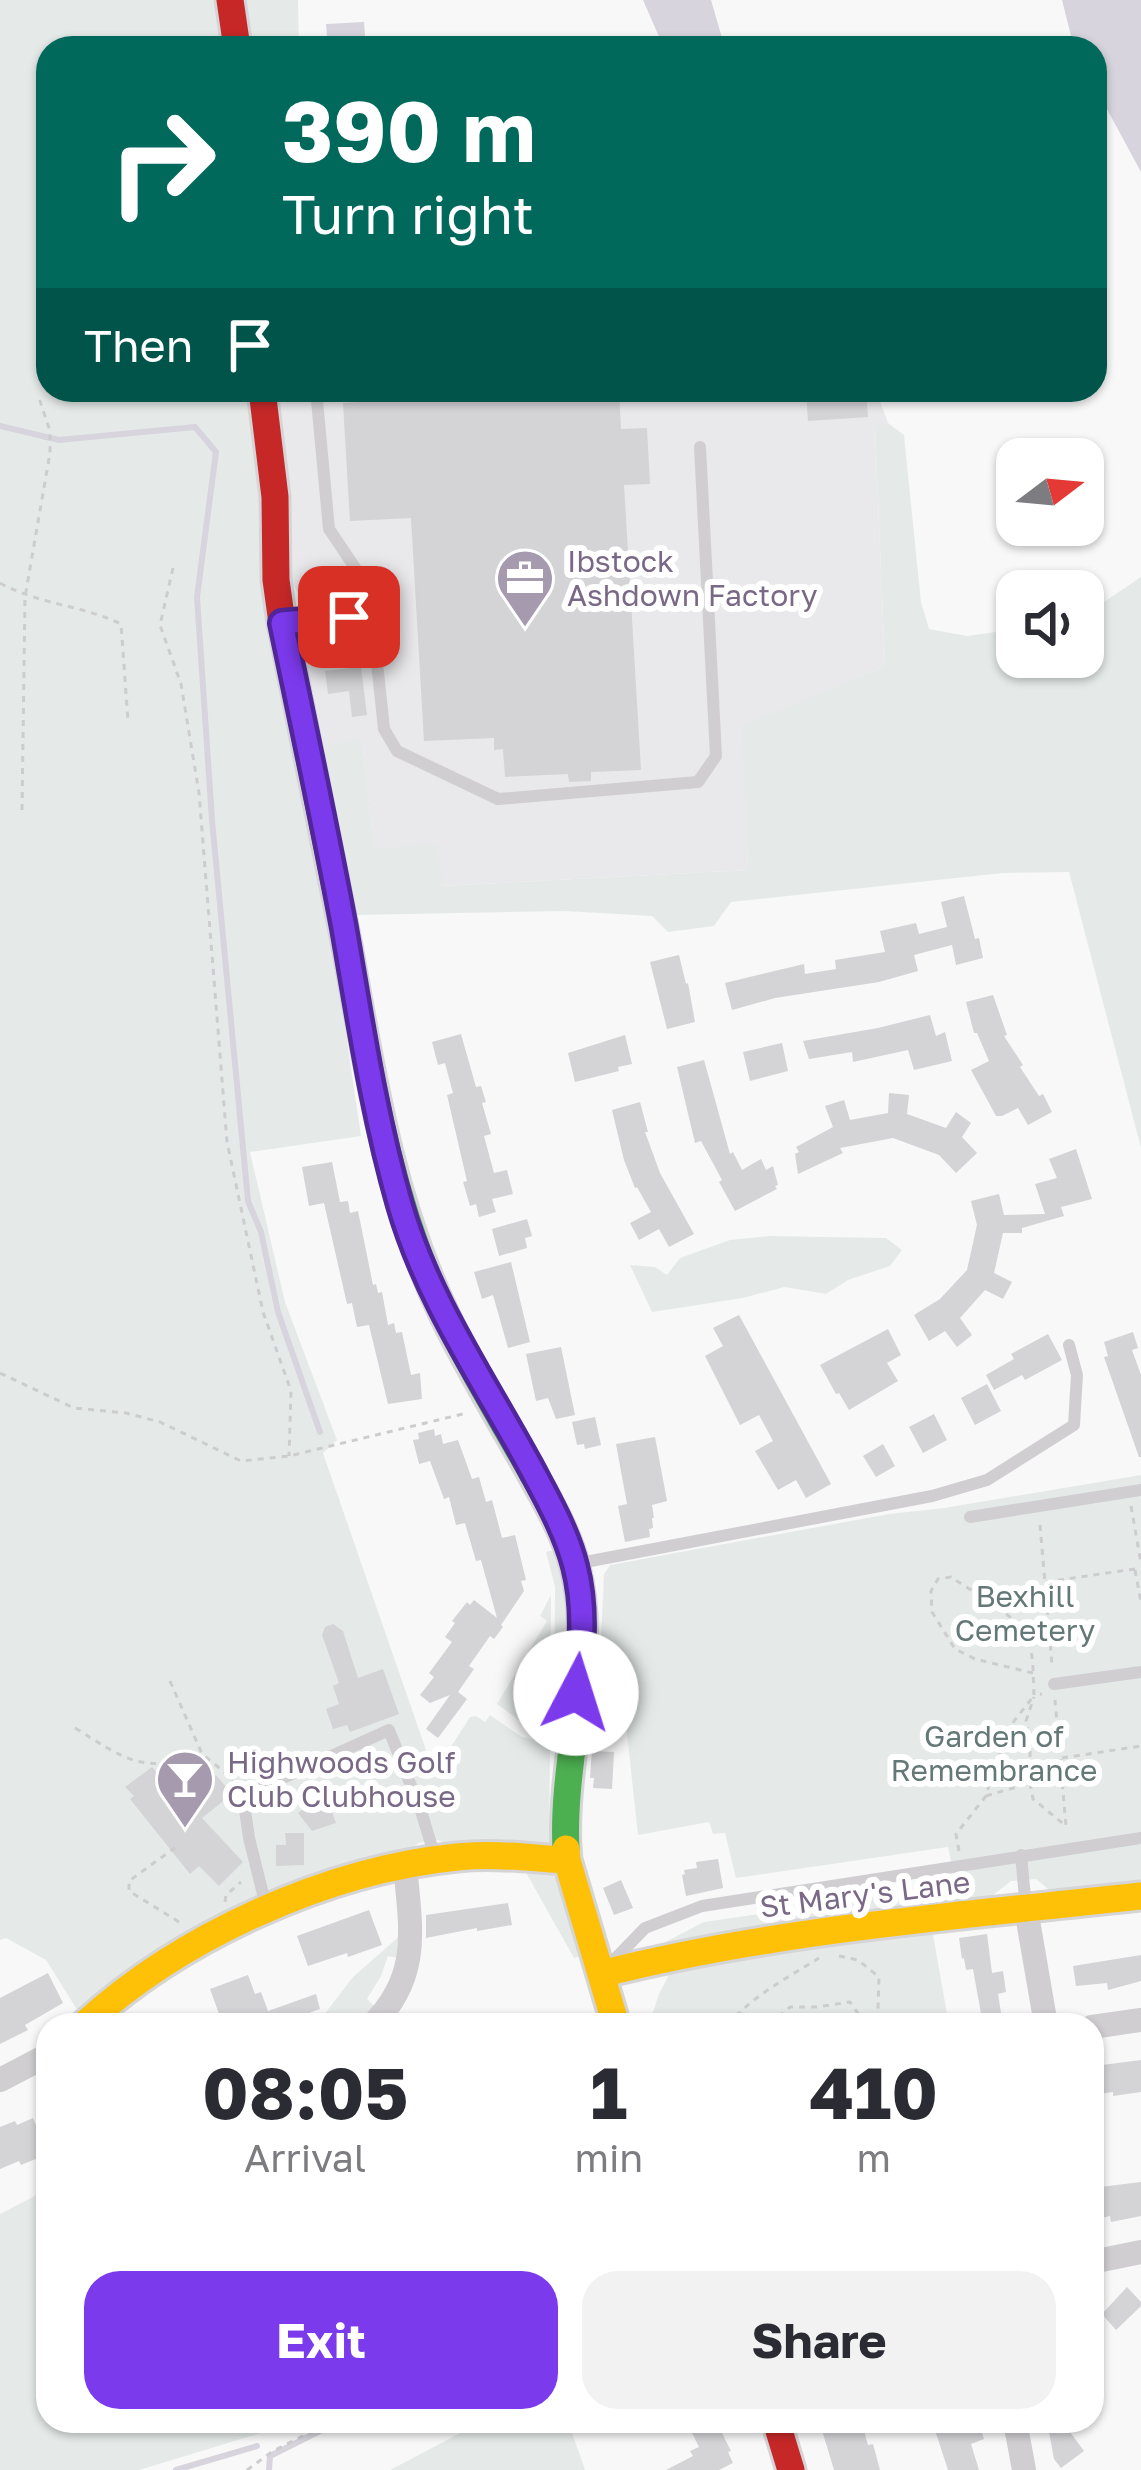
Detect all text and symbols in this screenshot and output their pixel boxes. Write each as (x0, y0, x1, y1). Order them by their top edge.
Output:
text: 390 m (282, 80, 536, 180)
icon: right (84, 84, 240, 240)
text: Turn right (282, 181, 534, 246)
icon: arrive (217, 312, 283, 378)
text: Then (84, 318, 193, 372)
north arrow (996, 438, 1104, 546)
map controls (996, 438, 1104, 678)
place label: Ibstock Ashdown Factory (567, 543, 818, 613)
office icon: Ibstock Ashdown Factory (494, 547, 556, 629)
pin (298, 566, 400, 668)
button: sound (996, 570, 1104, 678)
icon: arrive (316, 584, 382, 650)
park label: Bexhill Cemetery (955, 1578, 1095, 1648)
position arrow (513, 1630, 639, 1756)
park label: Garden of Remembrance (891, 1718, 1098, 1788)
place label: Highwoods Golf Club Clubhouse (227, 1744, 456, 1814)
bar icon: Highwoods Golf Club Clubhouse (154, 1748, 216, 1830)
street label: St Mary's Lane (758, 1863, 972, 1925)
text: 08:05 (202, 2048, 409, 2135)
text: 1 (590, 2048, 627, 2135)
text: 410 (809, 2048, 938, 2135)
text: Arrival (244, 2134, 366, 2181)
text: min (574, 2134, 643, 2181)
text: m (856, 2134, 891, 2181)
button: Exit (84, 2271, 558, 2409)
button: Share (582, 2271, 1056, 2409)

